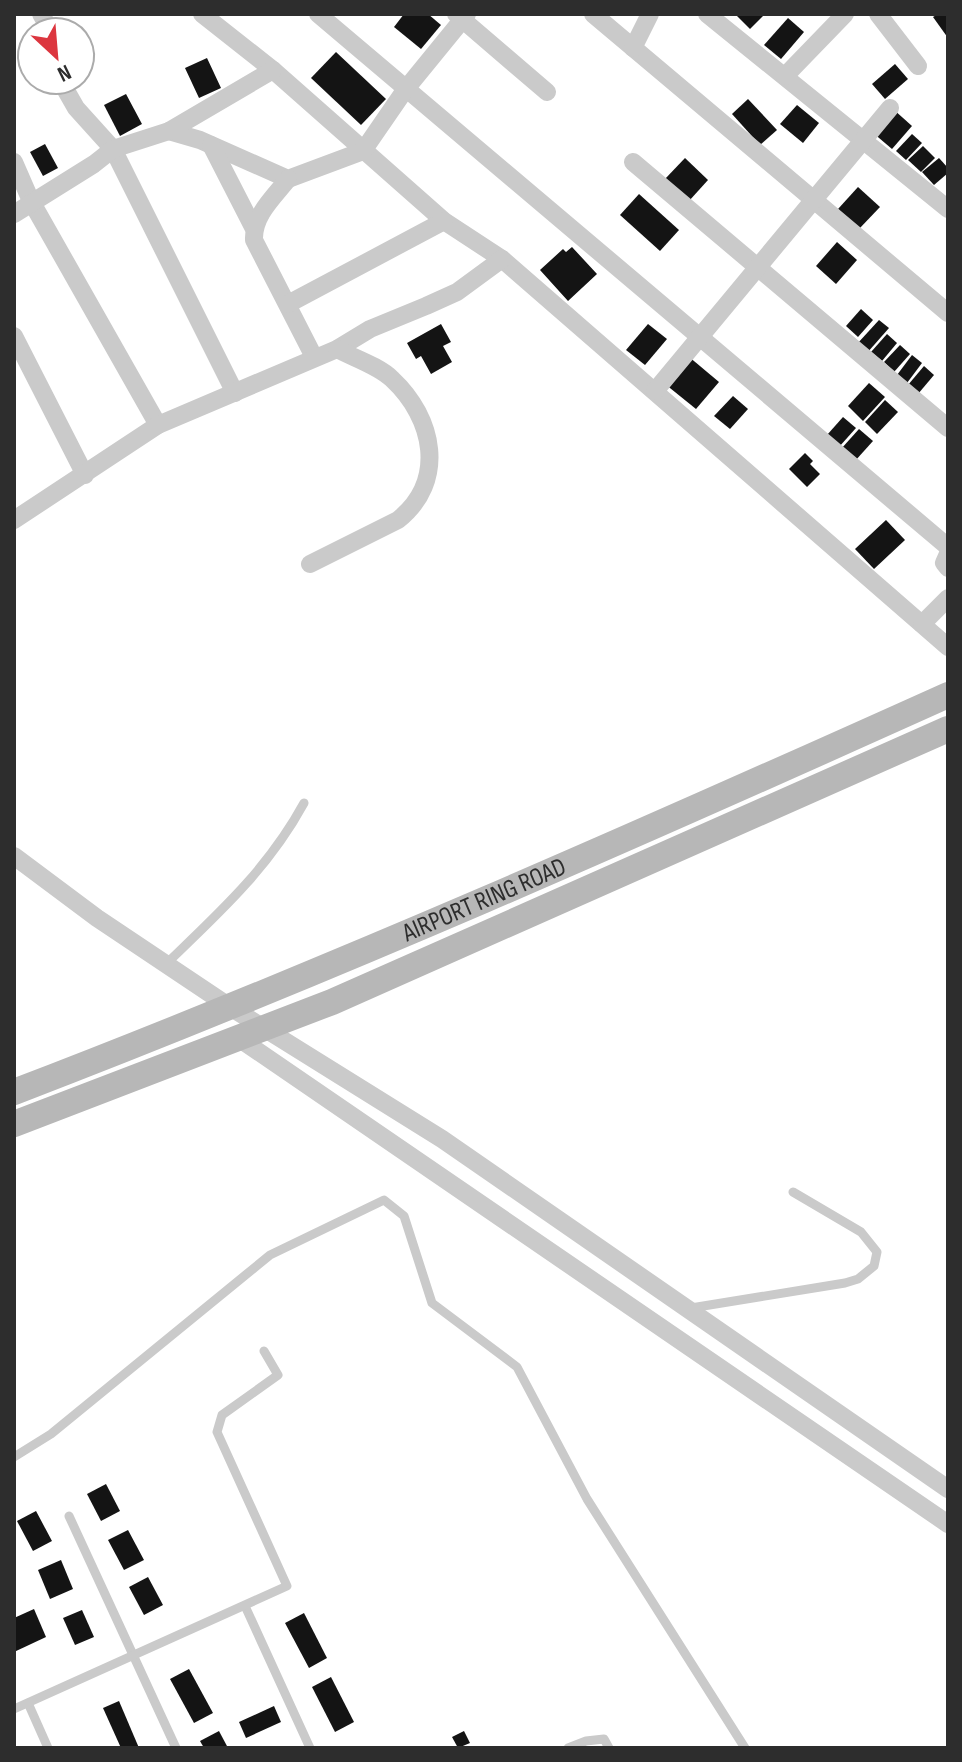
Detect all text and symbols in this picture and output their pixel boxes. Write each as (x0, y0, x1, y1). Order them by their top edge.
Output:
north arrow (16, 16, 96, 96)
text: N (53, 58, 75, 87)
street label: AIRPORT RING ROAD (397, 851, 571, 949)

